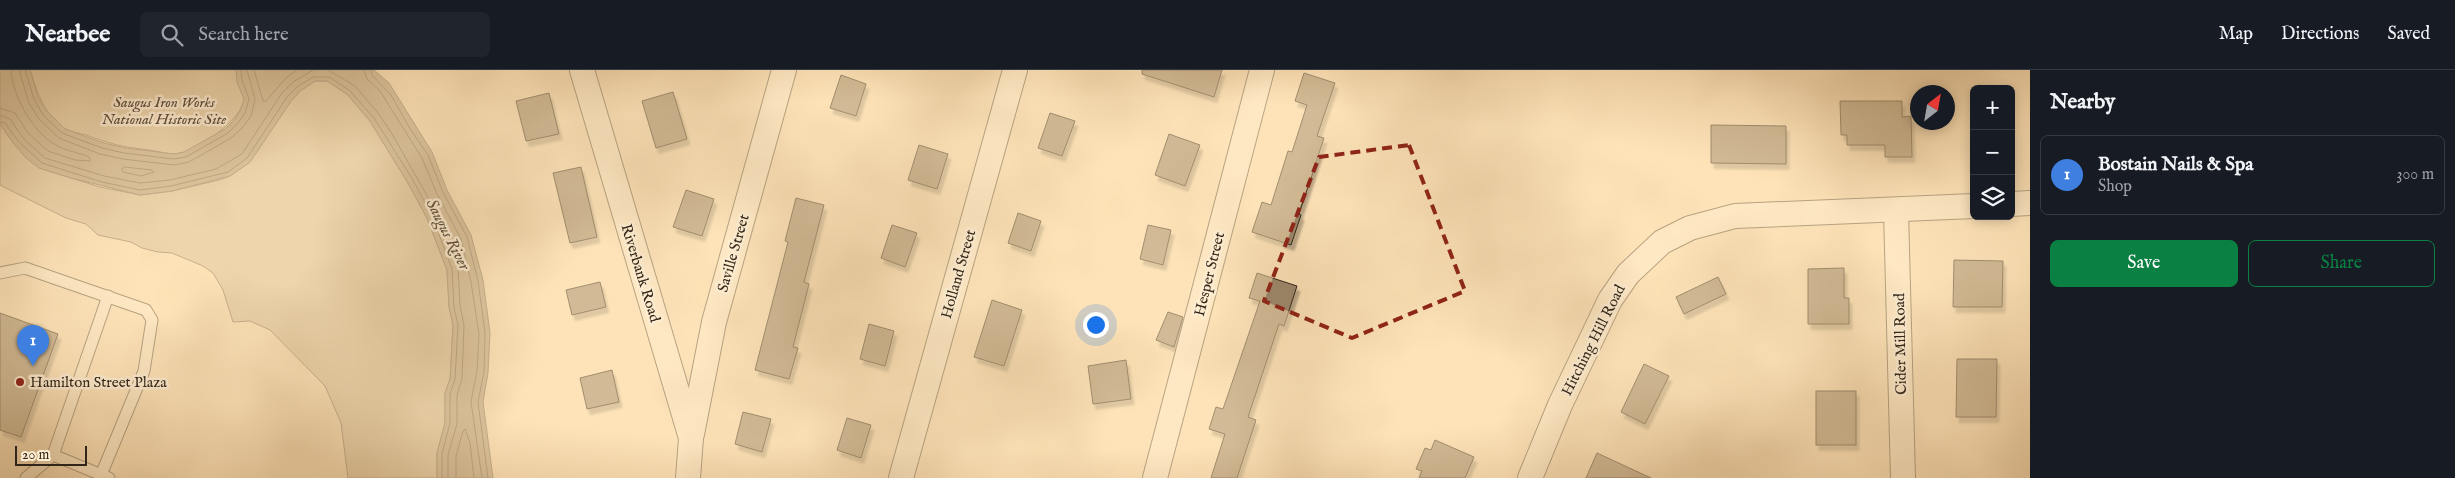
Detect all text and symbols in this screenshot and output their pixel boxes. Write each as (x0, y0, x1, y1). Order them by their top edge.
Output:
search box (140, 12, 490, 57)
text: Nearbee (25, 19, 110, 50)
icon: search (158, 21, 186, 49)
text: Search here (198, 23, 289, 47)
text: Map (2219, 23, 2253, 46)
text: Directions (2281, 23, 2359, 46)
text: Saved (2387, 23, 2430, 46)
north arrow (1910, 85, 1955, 130)
map controls (1970, 85, 2015, 220)
button: + (1970, 85, 2015, 130)
text: Nearby (2050, 89, 2115, 116)
park label: Saugus Iron Works National Historic Site (102, 93, 226, 129)
button: − (1970, 130, 2015, 175)
text: Bostain Nails & Spa (2098, 153, 2254, 177)
text: 1 (2064, 165, 2070, 185)
text: 300 m (2396, 165, 2434, 185)
button: layers (1970, 175, 2015, 220)
text: Shop (2098, 177, 2132, 197)
water label: Saugus River (421, 196, 474, 275)
street label: Saville Street (713, 212, 754, 294)
street label: Riverbank Road (617, 222, 665, 326)
street label: Holland Street (937, 227, 980, 321)
street label: Hesper Street (1190, 230, 1229, 318)
button: Save (2050, 240, 2238, 287)
button: Share (2248, 240, 2435, 287)
street label: Hitching Hill Road (1557, 281, 1630, 399)
street label: Cider Mill Road (1890, 292, 1911, 395)
your location (1083, 312, 1109, 338)
pin: 1 (17, 325, 49, 366)
place label: Hamilton Street Plaza (30, 373, 167, 392)
marker: Hamilton Street Plaza (14, 376, 26, 388)
scale bar (15, 443, 88, 466)
text: 20 m (22, 446, 49, 464)

